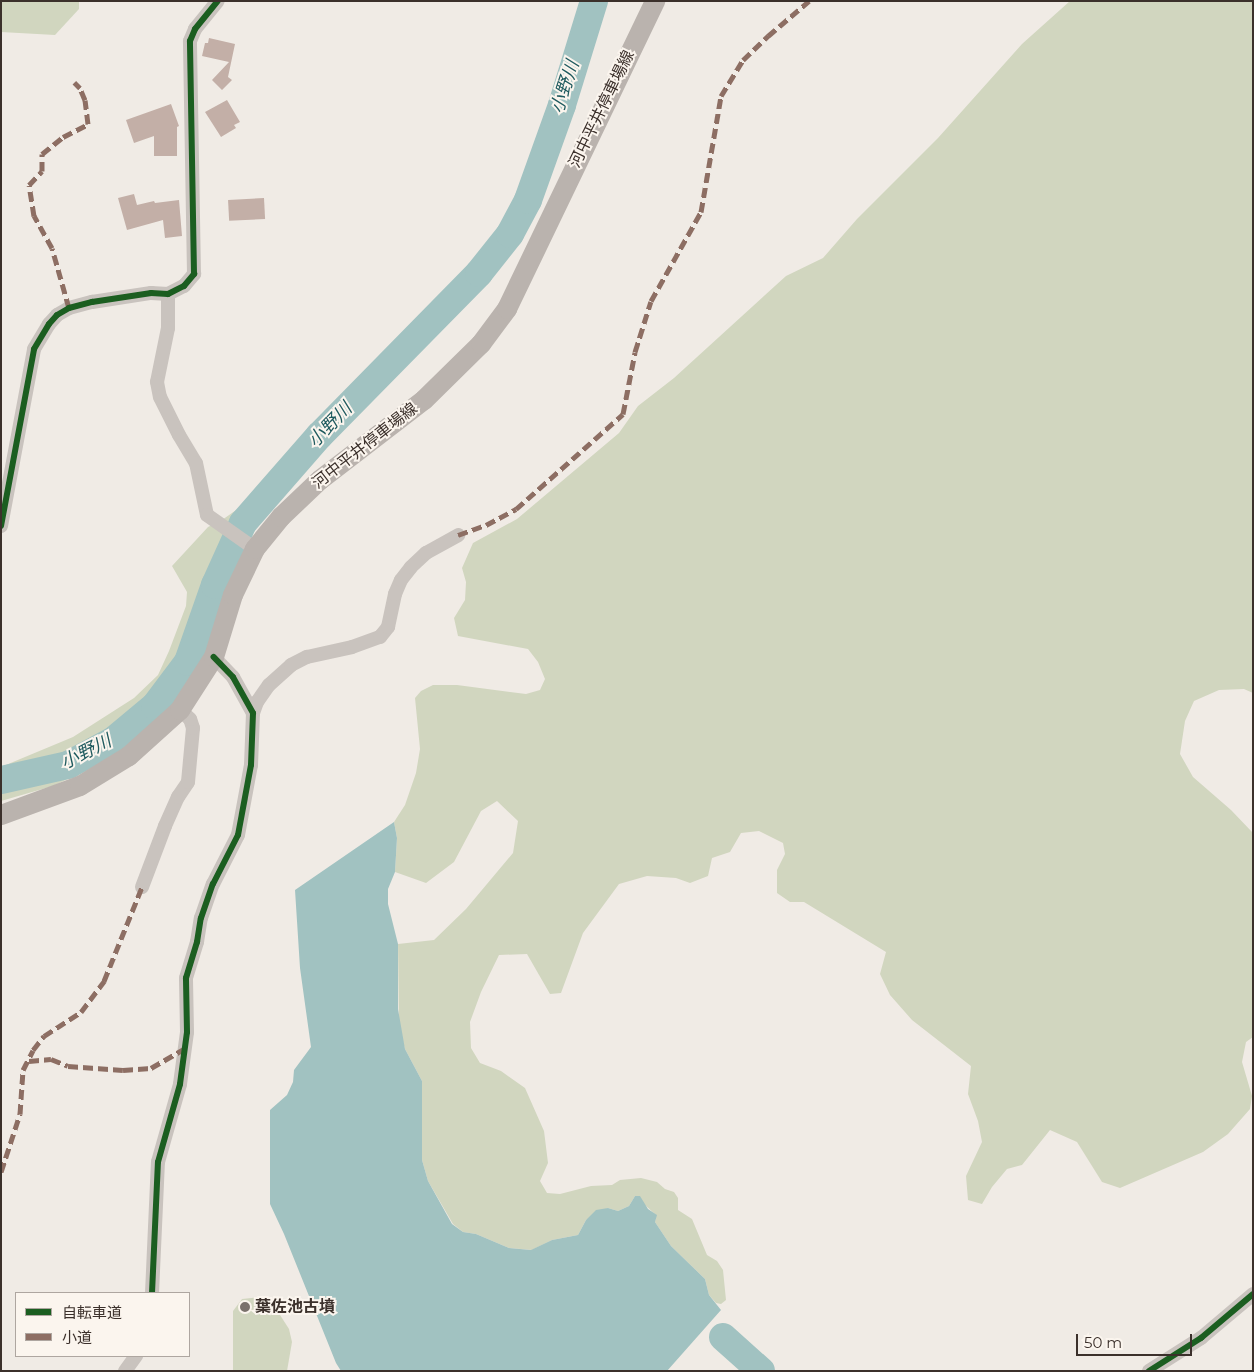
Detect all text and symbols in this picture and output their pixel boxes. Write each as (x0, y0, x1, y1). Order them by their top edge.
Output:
street label: 河中平井停車場線 (565, 47, 639, 171)
water label: 小野川 (546, 58, 584, 116)
water label: 小野川 (303, 398, 357, 452)
street label: 河中平井停車場線 (309, 399, 421, 493)
water label: 小野川 (57, 730, 115, 774)
legend (15, 1292, 190, 1357)
place label: 葉佐池古墳 (255, 1297, 335, 1317)
marker: 葉佐池古墳 (239, 1301, 251, 1313)
text: 自転車道 (62, 1303, 122, 1322)
scale bar (1079, 1324, 1195, 1356)
text: 小道 (62, 1328, 92, 1347)
text: 50 m (1084, 1333, 1122, 1352)

